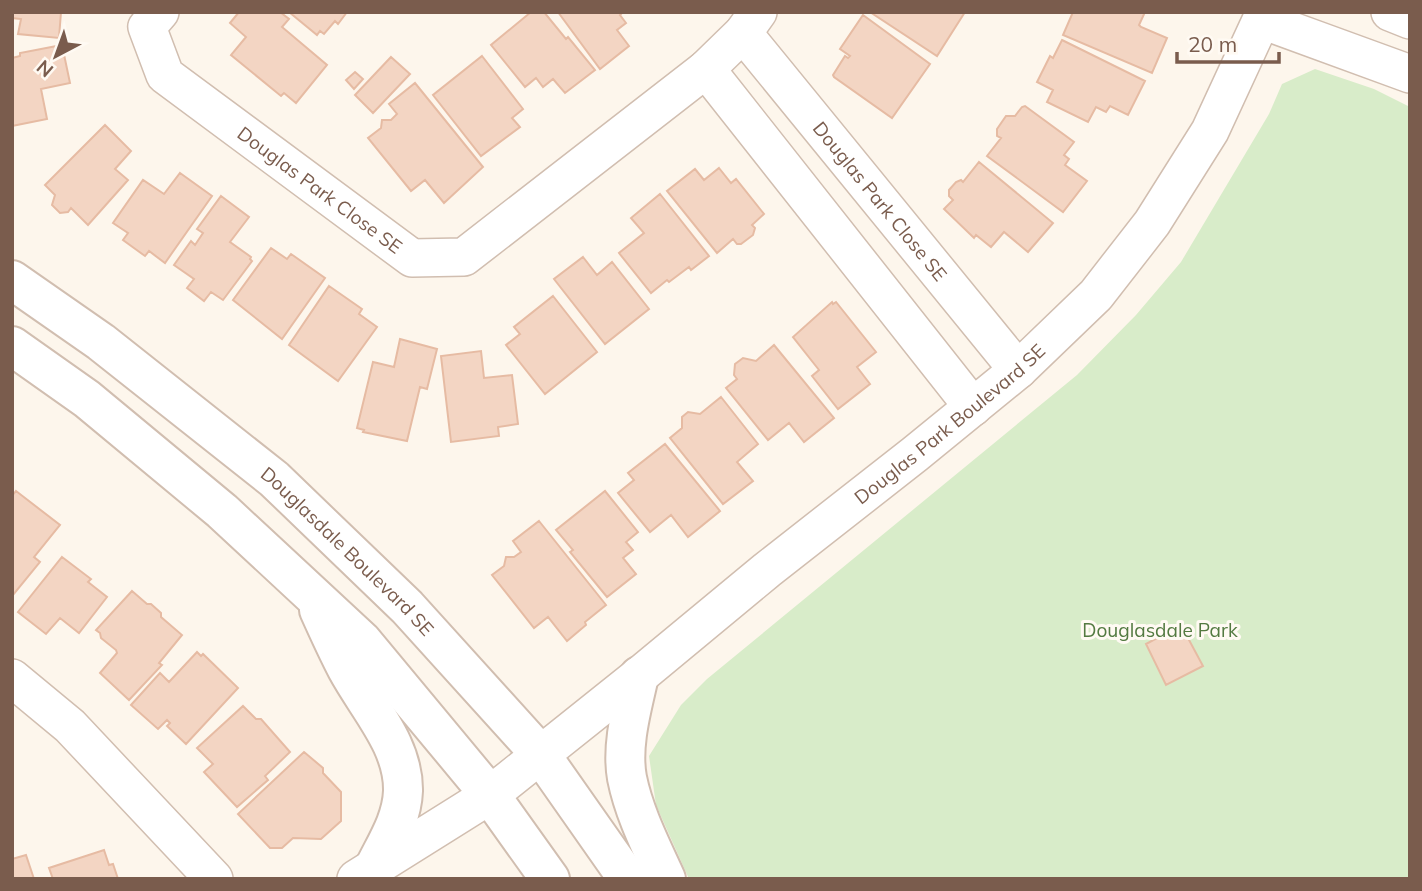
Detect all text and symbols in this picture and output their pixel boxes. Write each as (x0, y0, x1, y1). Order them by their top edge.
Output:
north arrow (21, 21, 91, 91)
scale bar (1177, 21, 1278, 65)
text: 20 m (1188, 31, 1237, 57)
text: N (32, 55, 58, 83)
street label: Douglas Park Close SE (808, 116, 952, 286)
street label: Douglas Park Close SE (233, 121, 407, 259)
street label: Douglas Park Boulevard SE (849, 339, 1050, 509)
street label: Douglasdale Boulevard SE (256, 461, 439, 641)
park label: Douglasdale Park (1082, 618, 1238, 642)

